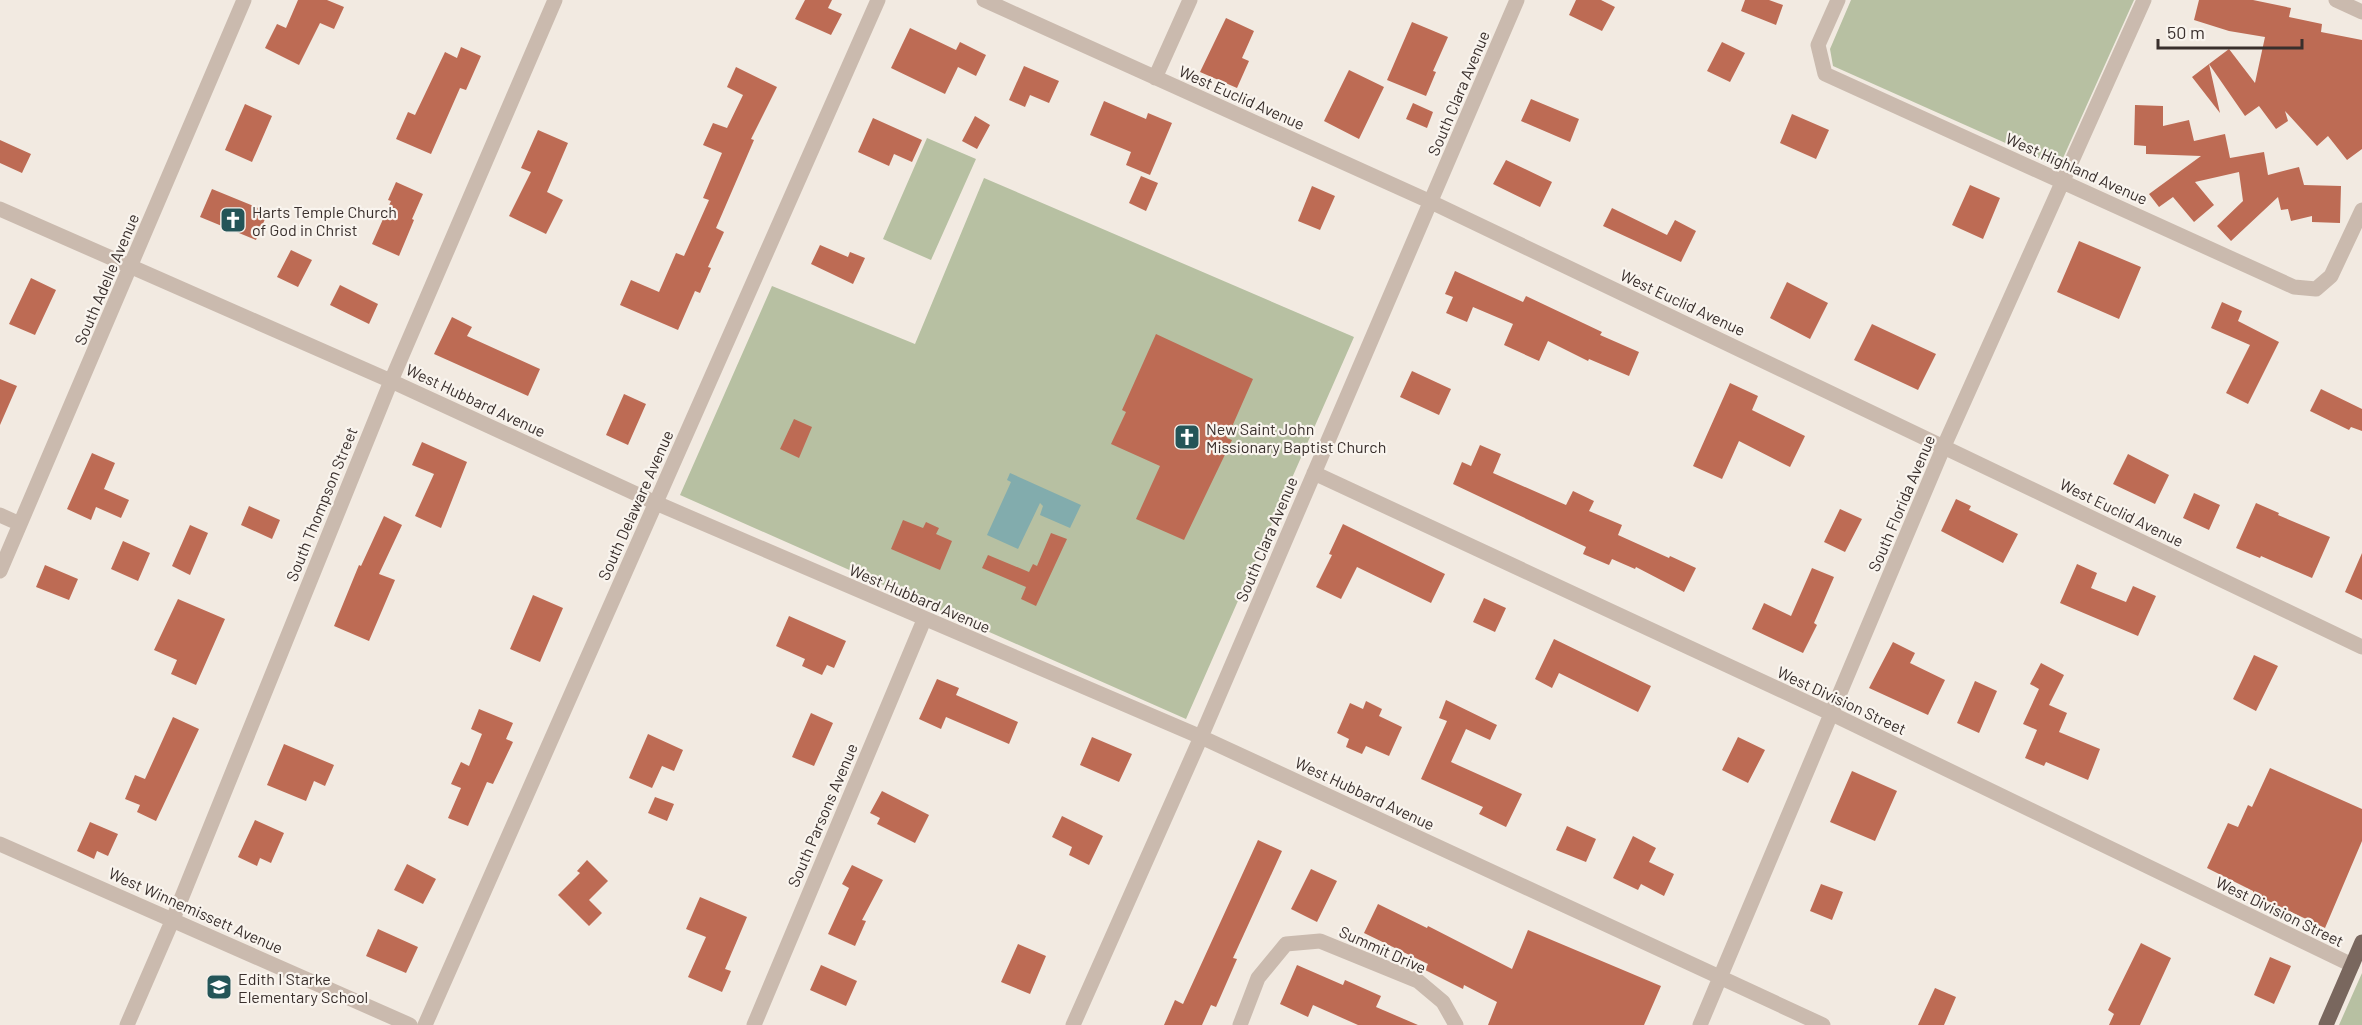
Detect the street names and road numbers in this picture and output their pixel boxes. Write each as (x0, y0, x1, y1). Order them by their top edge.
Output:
street label: South Clara Avenue (1423, 28, 1493, 158)
street label: West Euclid Avenue (1176, 61, 1308, 133)
street label: West Highland Avenue (2003, 128, 2151, 208)
street label: South Adelle Avenue (70, 210, 142, 348)
street label: West Euclid Avenue (1618, 265, 1748, 339)
street label: West Hubbard Avenue (403, 359, 549, 441)
street label: South Thompson Street (281, 424, 361, 584)
street label: South Delaware Avenue (593, 427, 677, 583)
street label: South Florida Avenue (1864, 432, 1938, 574)
street label: South Clara Avenue (1231, 474, 1301, 604)
street label: West Euclid Avenue (2057, 474, 2187, 550)
street label: West Hubbard Avenue (847, 560, 993, 636)
street label: West Division Street (1775, 662, 1909, 738)
street label: South Parsons Avenue (783, 740, 861, 890)
street label: West Hubbard Avenue (1292, 752, 1438, 834)
street label: West Winnemissett Avenue (106, 863, 286, 957)
street label: West Division Street (2213, 872, 2347, 950)
street label: Summit Drive (1337, 921, 1429, 977)

